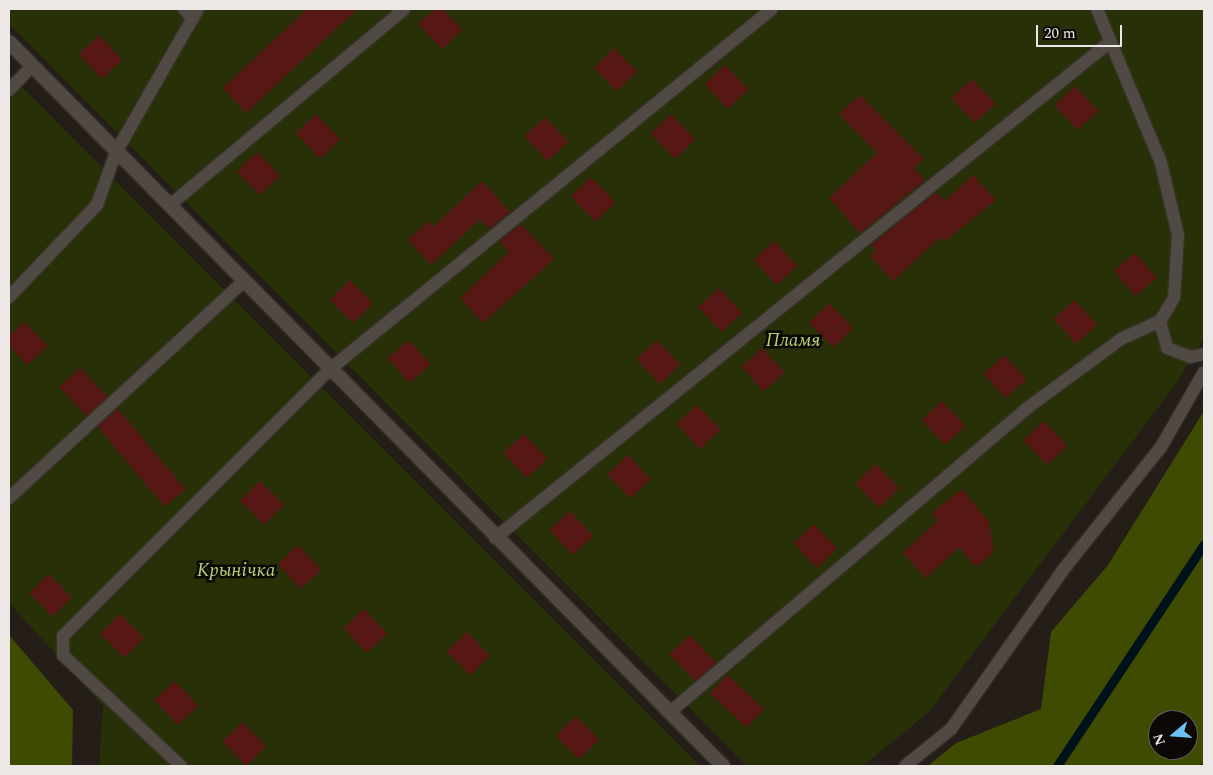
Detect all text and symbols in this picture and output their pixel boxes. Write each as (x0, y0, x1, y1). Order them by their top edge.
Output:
scale bar (1038, 15, 1124, 47)
text: 20 m (1044, 22, 1076, 45)
park label: Пламя (766, 330, 820, 352)
park label: Крынічка (197, 560, 275, 582)
north arrow (1148, 710, 1198, 760)
text: N (1147, 731, 1171, 748)

